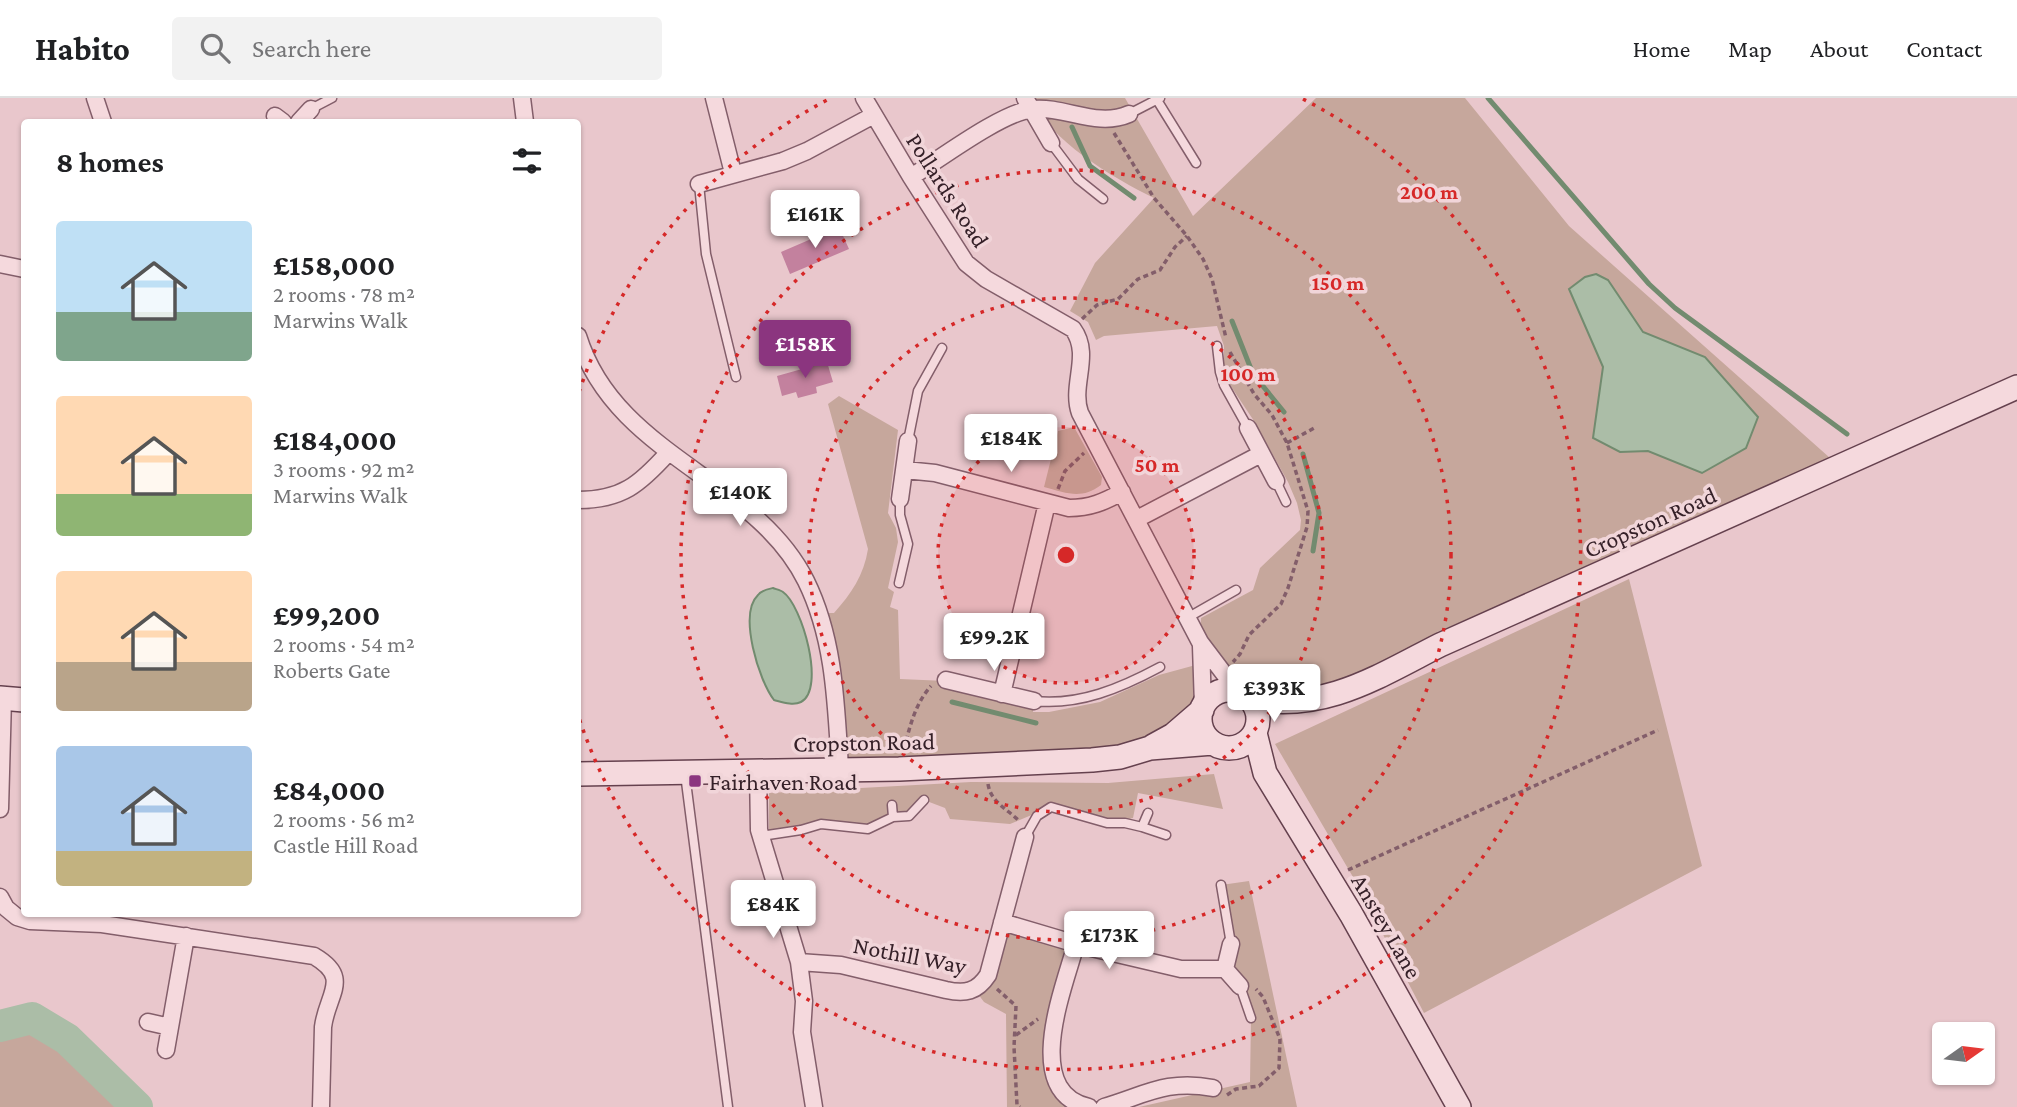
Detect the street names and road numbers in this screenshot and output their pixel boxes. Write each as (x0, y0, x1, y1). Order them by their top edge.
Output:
street label: Pollards Road (901, 128, 995, 252)
street label: Cropston Road (1580, 481, 1721, 563)
street label: Cropston Road (793, 727, 935, 757)
street label: Anstey Lane (1346, 869, 1428, 983)
street label: Nothill Way (851, 931, 970, 979)

